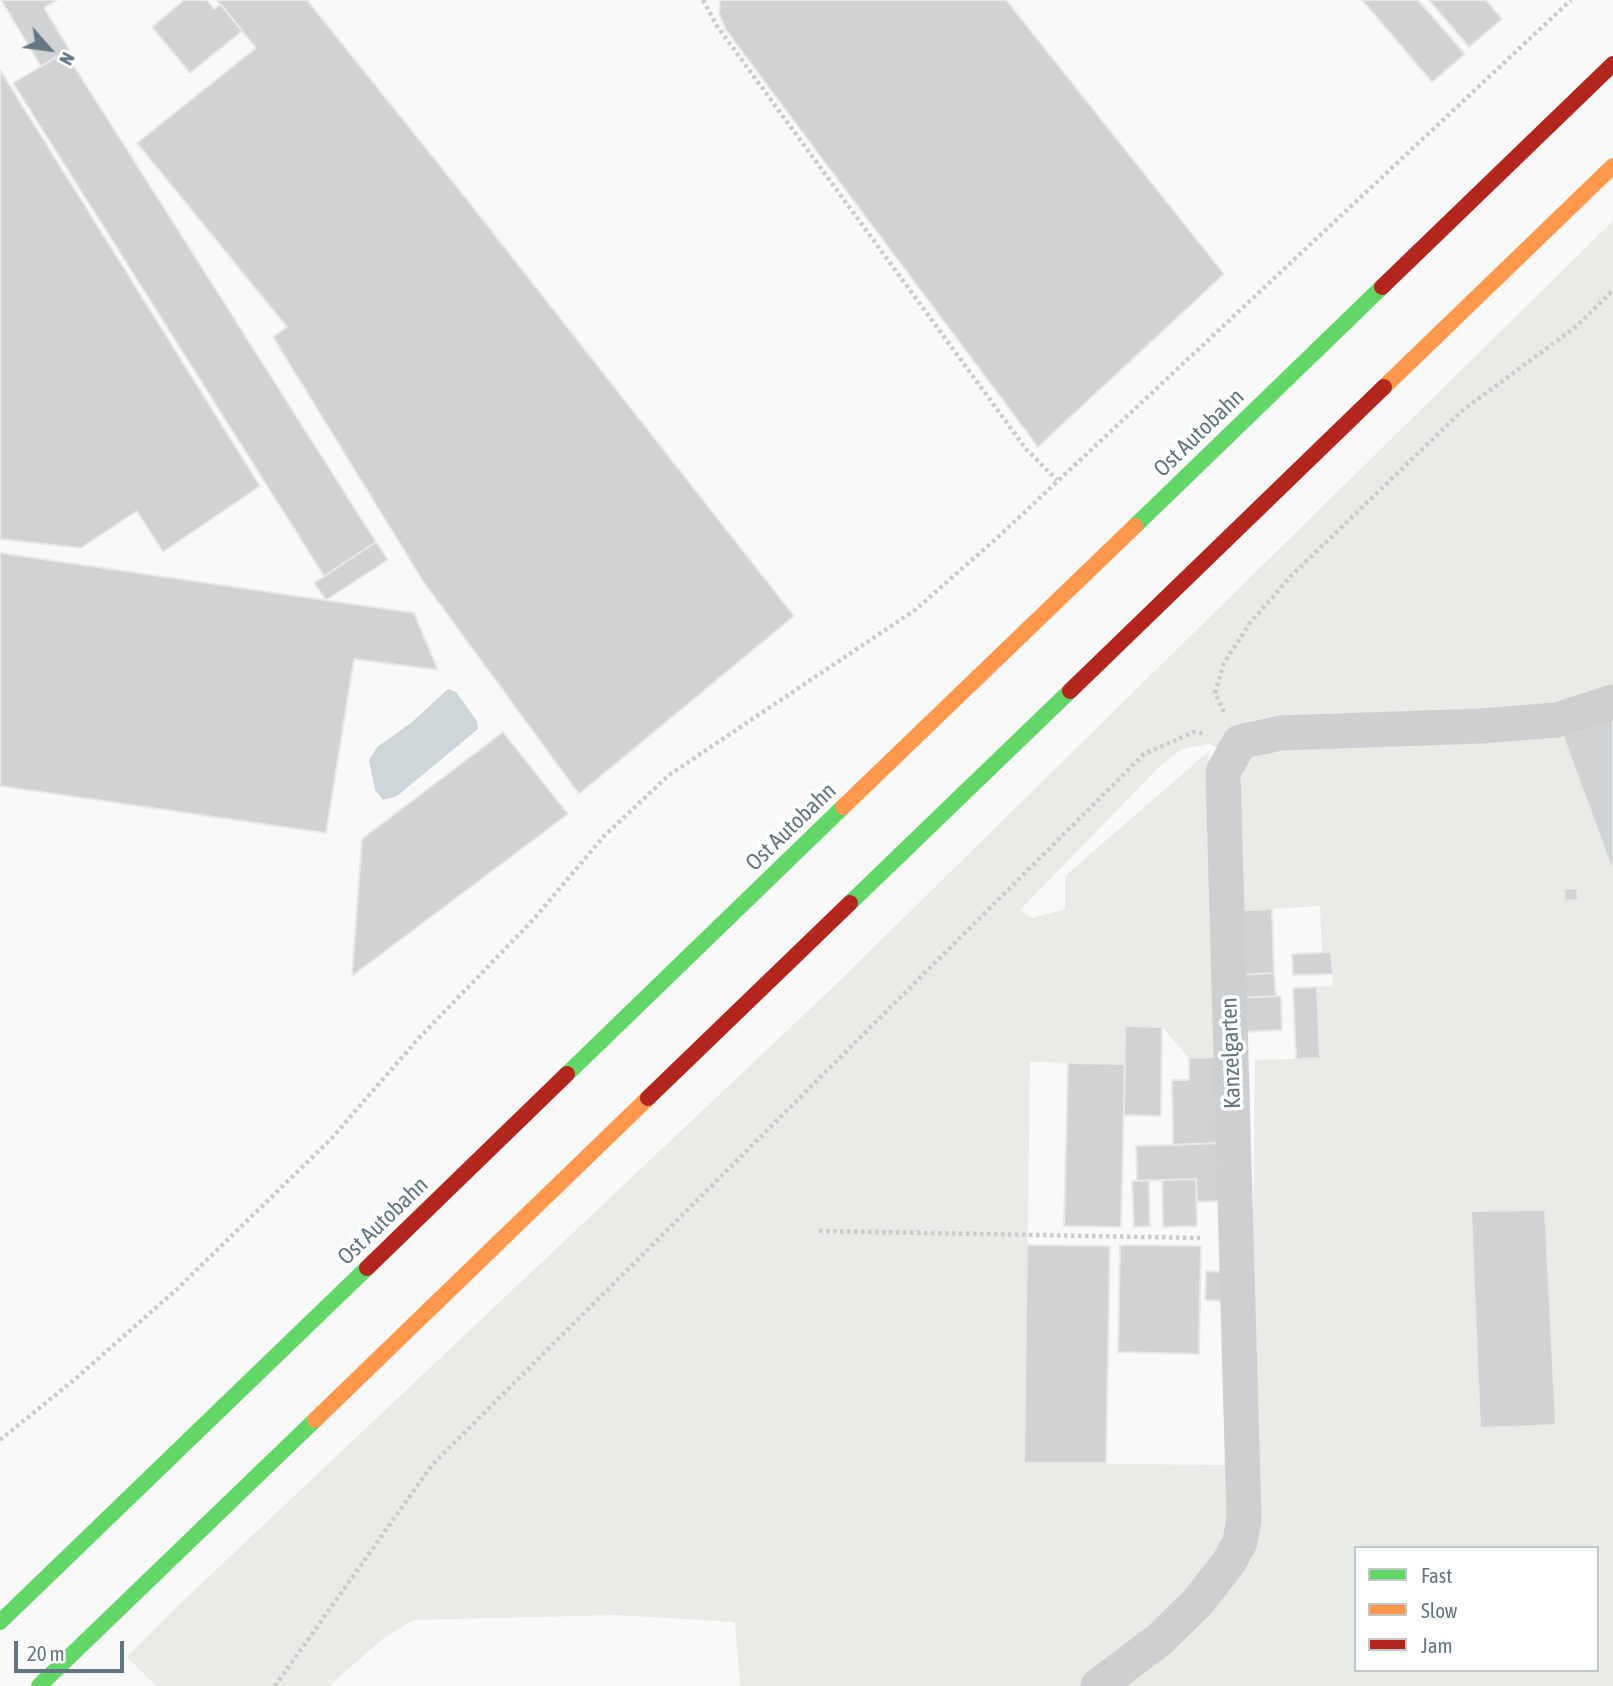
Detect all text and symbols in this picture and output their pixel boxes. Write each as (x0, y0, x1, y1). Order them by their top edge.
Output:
north arrow (14, 14, 84, 84)
text: N (55, 49, 80, 69)
street label: Ost Autobahn (1148, 383, 1250, 483)
street label: Ost Autobahn (740, 777, 842, 877)
street label: Kanzelgarten (1215, 997, 1247, 1109)
street label: Ost Autobahn (332, 1171, 434, 1271)
legend (1354, 1546, 1599, 1672)
text: Fast (1421, 1563, 1452, 1587)
text: Slow (1421, 1598, 1457, 1622)
scale bar (18, 1626, 128, 1670)
text: Jam (1421, 1633, 1453, 1657)
text: 20 m (27, 1641, 65, 1665)

